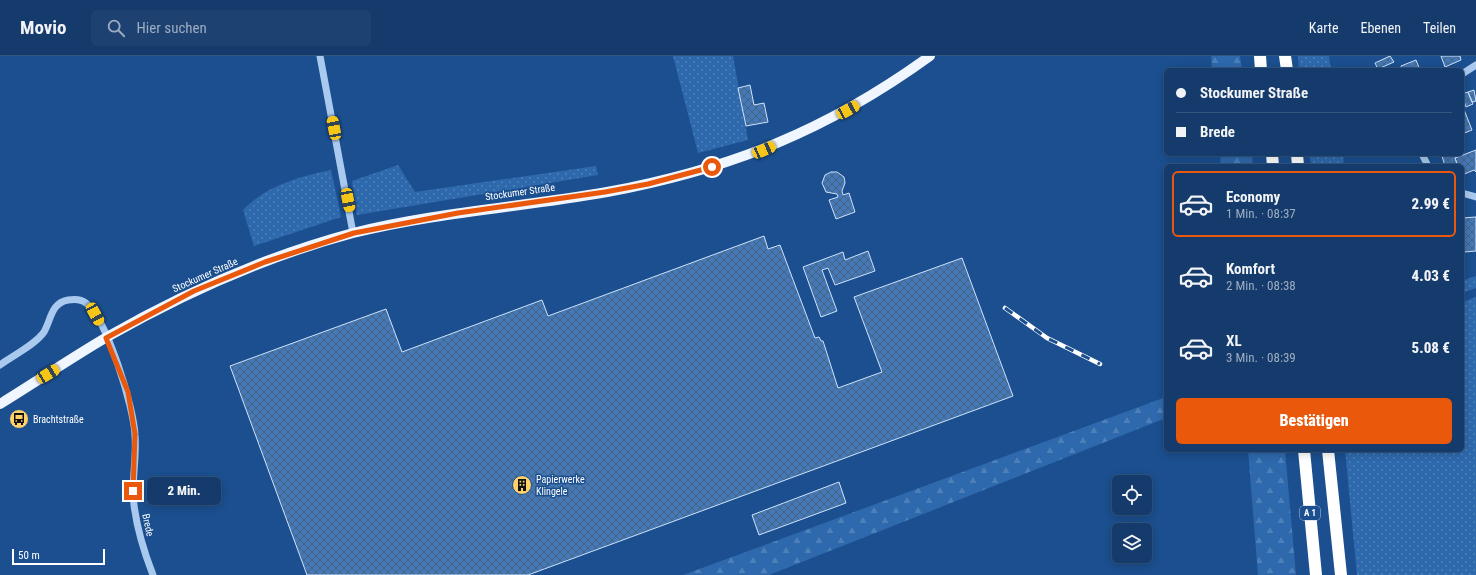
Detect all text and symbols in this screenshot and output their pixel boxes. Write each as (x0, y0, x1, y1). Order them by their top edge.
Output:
search box (91, 10, 371, 46)
text: Movio (20, 16, 67, 39)
icon: search (105, 17, 127, 39)
text: Hier suchen (137, 19, 207, 37)
text: Karte (1309, 20, 1338, 36)
text: Ebenen (1360, 20, 1401, 36)
text: Teilen (1423, 20, 1456, 36)
text: Stockumer Straße (1200, 84, 1308, 102)
car (835, 99, 861, 121)
car (326, 115, 342, 141)
text: Brede (1200, 123, 1235, 141)
car (751, 140, 777, 160)
route start (703, 158, 721, 176)
street label: Stockumer Straße (484, 182, 556, 202)
icon: car (1178, 186, 1214, 222)
car (340, 187, 356, 213)
text: Economy (1226, 188, 1280, 206)
text: 2.99 € (1412, 195, 1450, 213)
text: 1 Min. · 08:37 (1226, 206, 1296, 221)
street label: Stockumer Straße (171, 256, 240, 294)
icon: car (1178, 258, 1214, 294)
text: Komfort (1226, 260, 1275, 278)
text: 4.03 € (1412, 267, 1450, 285)
text: 2 Min. · 08:38 (1226, 278, 1296, 293)
car (84, 301, 106, 327)
icon: car (1178, 330, 1214, 366)
text: XL (1226, 332, 1242, 350)
text: 5.08 € (1412, 339, 1450, 357)
text: 3 Min. · 08:39 (1226, 350, 1296, 365)
car (35, 363, 61, 385)
button: Bestätigen (1176, 398, 1452, 444)
bus stop icon: Brachtstraße (8, 408, 30, 430)
place label: Brachtstraße (33, 414, 84, 425)
building icon: Papierwerke Klingele (511, 474, 533, 496)
place label: Papierwerke Klingele (536, 474, 585, 497)
map controls (1112, 475, 1152, 563)
button: locate (1112, 475, 1152, 515)
callout: 2 Min. (147, 477, 221, 505)
route end (124, 482, 142, 500)
text: 2 Min. (167, 483, 201, 498)
road number: A 1 (1300, 506, 1320, 520)
street label: Brede (140, 513, 156, 538)
button: layers (1112, 523, 1152, 563)
scale bar (12, 547, 105, 566)
text: 50 m (18, 549, 40, 562)

